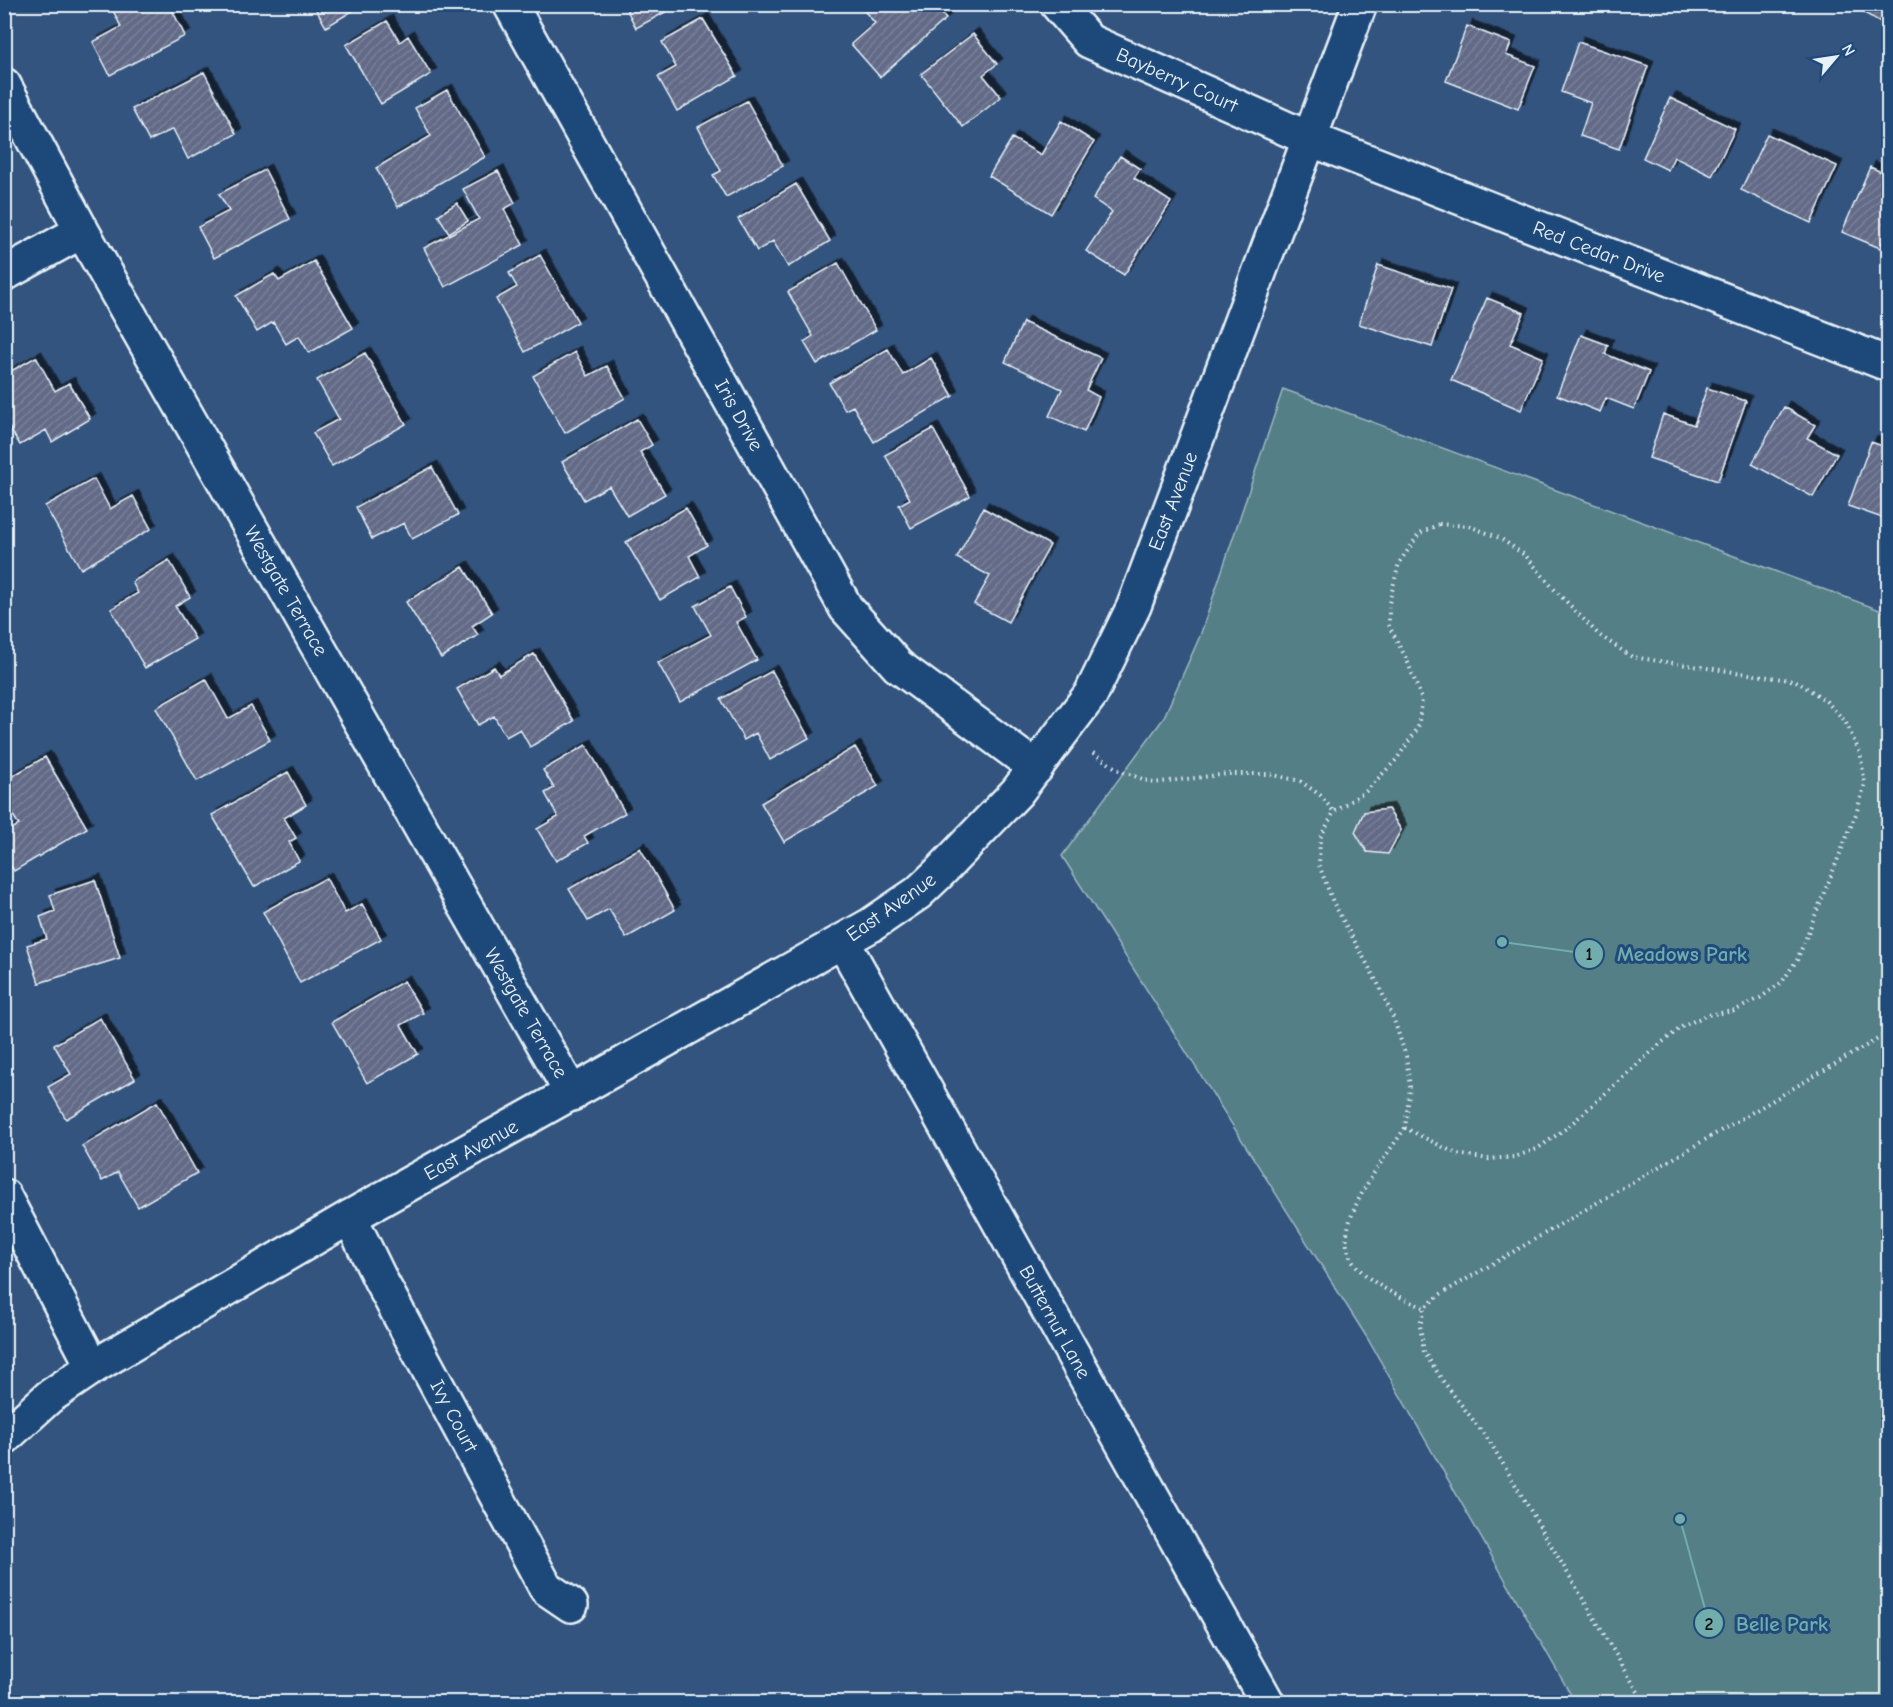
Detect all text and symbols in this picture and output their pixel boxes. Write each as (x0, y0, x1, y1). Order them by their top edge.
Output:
north arrow (1806, 27, 1866, 87)
text: N (1838, 41, 1859, 59)
street label: Bayberry Court (1113, 43, 1243, 118)
street label: Red Cedar Drive (1530, 216, 1668, 288)
street label: Iris Drive (710, 375, 768, 455)
street label: East Avenue (1144, 448, 1202, 554)
street label: Westgate Terrace (239, 522, 333, 660)
street label: East Avenue (842, 868, 940, 946)
callout: Meadows Park (1574, 934, 1759, 973)
text: Meadows Park (1617, 942, 1748, 966)
street label: Westgate Terrace (479, 944, 573, 1082)
text: 1 (1585, 944, 1593, 965)
street label: East Avenue (420, 1115, 522, 1185)
street label: Butternut Lane (1014, 1261, 1096, 1383)
street label: Ivy Court (425, 1376, 483, 1457)
callout: Belle Park (1694, 1604, 1840, 1643)
text: Belle Park (1736, 1612, 1829, 1636)
text: 2 (1705, 1614, 1714, 1635)

